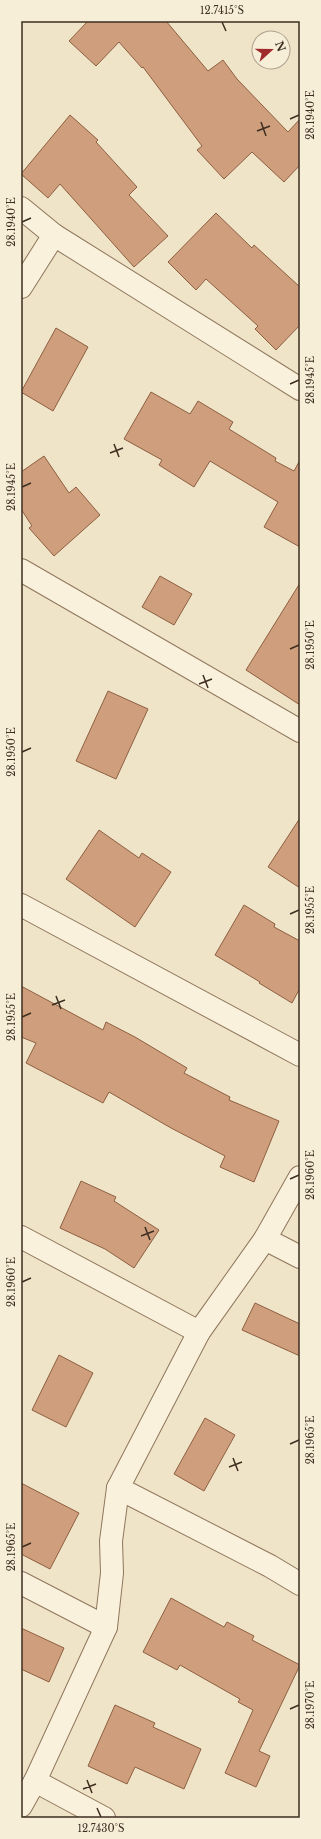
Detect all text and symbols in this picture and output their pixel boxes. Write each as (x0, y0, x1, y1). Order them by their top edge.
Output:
text: 12.7415°S (200, 4, 244, 17)
north arrow (251, 30, 291, 70)
text: N (272, 39, 289, 54)
text: 28.1940°E (304, 90, 317, 140)
text: 28.1940°E (5, 197, 18, 247)
text: 28.1945°E (304, 356, 317, 404)
text: 28.1945°E (5, 463, 18, 511)
text: 28.1950°E (304, 620, 317, 670)
text: 28.1950°E (5, 727, 18, 777)
text: 28.1955°E (304, 886, 317, 934)
text: 28.1955°E (5, 993, 18, 1041)
text: 28.1960°E (304, 1150, 317, 1200)
text: 28.1960°E (5, 1257, 18, 1307)
text: 28.1965°E (304, 1416, 317, 1464)
text: 28.1965°E (5, 1523, 18, 1571)
text: 28.1970°E (304, 1681, 317, 1729)
text: 12.7430°S (77, 1822, 125, 1835)

